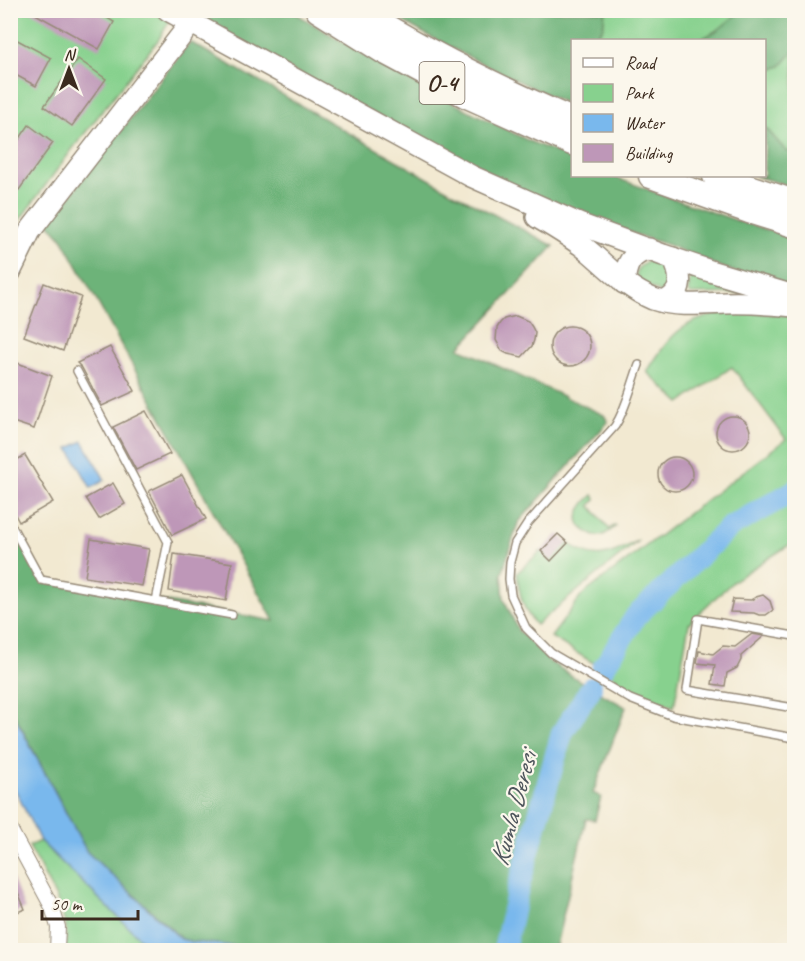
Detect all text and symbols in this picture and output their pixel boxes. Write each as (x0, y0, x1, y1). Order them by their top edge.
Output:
north arrow (39, 39, 99, 99)
legend (571, 39, 766, 177)
text: N (64, 45, 77, 65)
text: Road (625, 52, 658, 74)
road number: O-4 (420, 62, 464, 104)
text: Park (625, 82, 655, 104)
text: Water (625, 112, 666, 134)
text: Building (625, 142, 674, 164)
water label: Kumla Deresi (482, 743, 546, 869)
scale bar (42, 883, 138, 921)
text: 50 m (51, 893, 84, 915)

